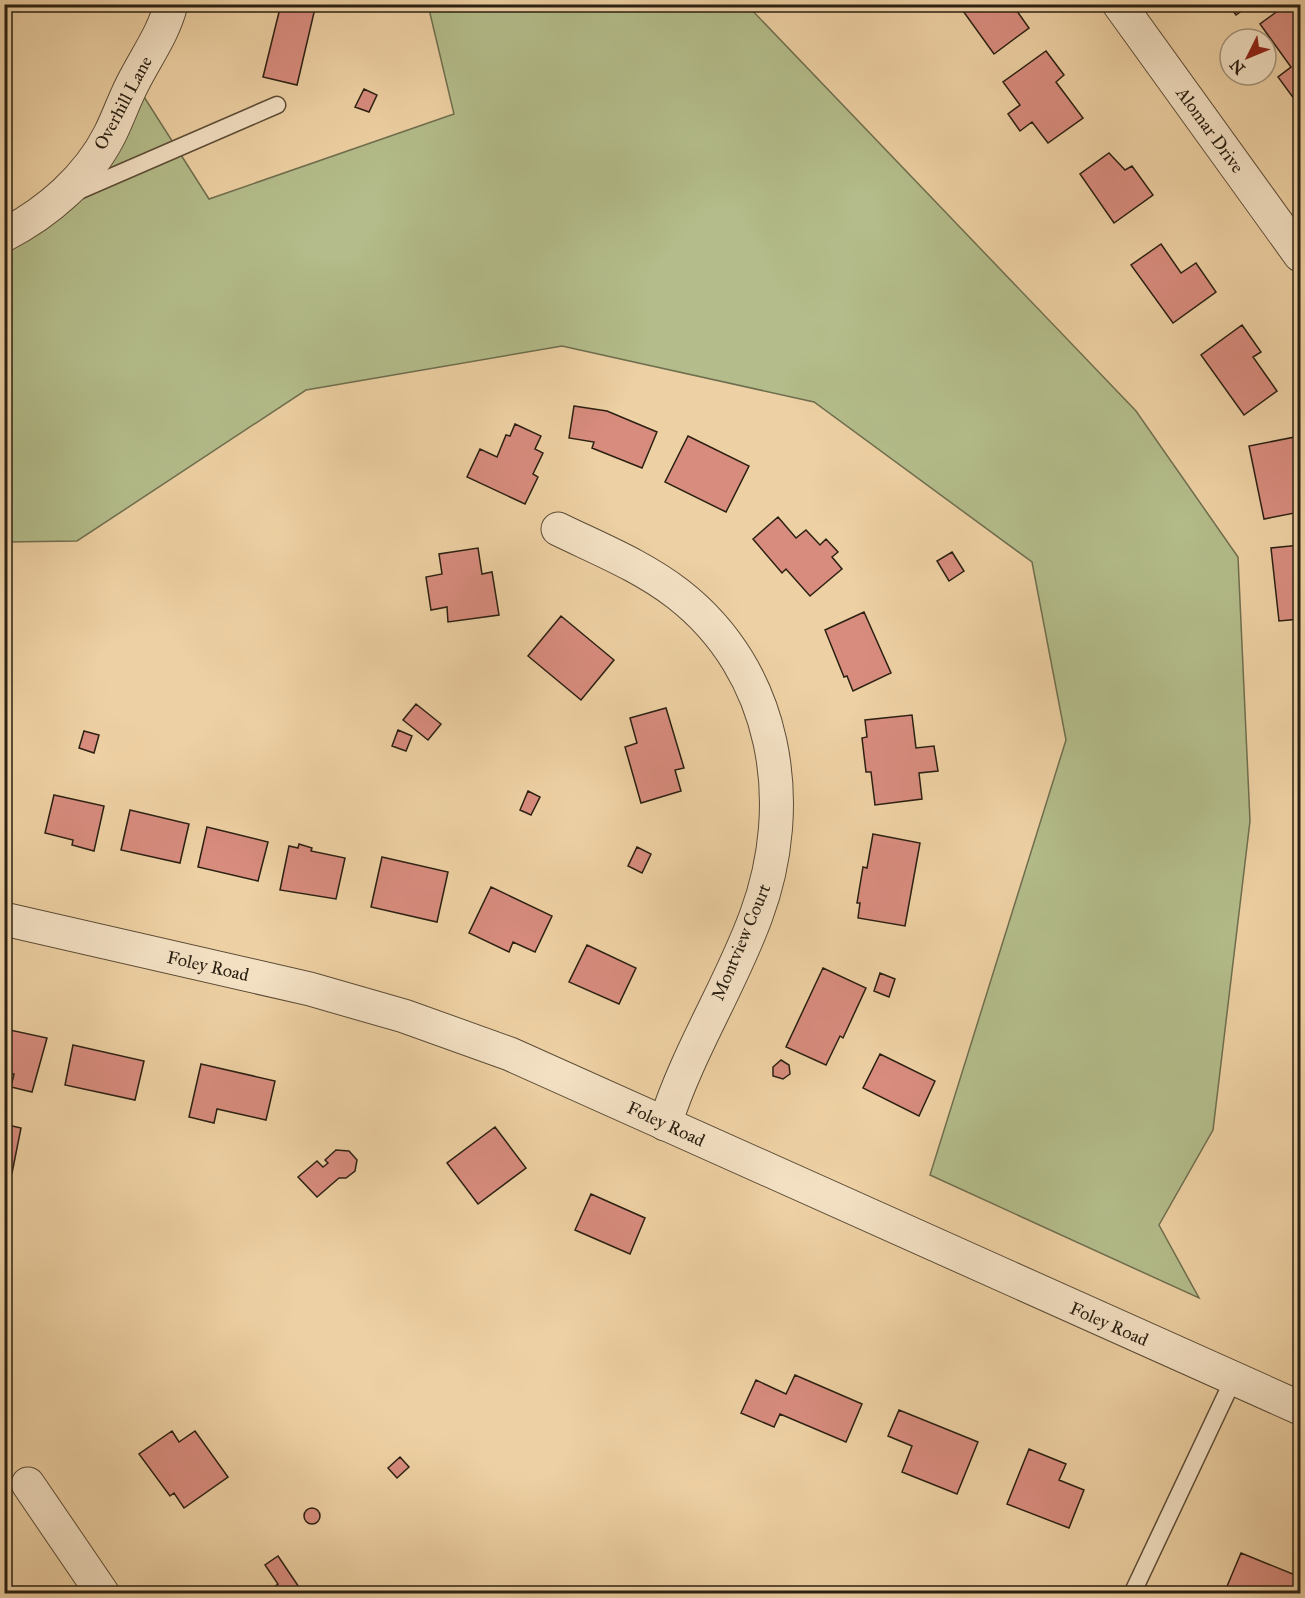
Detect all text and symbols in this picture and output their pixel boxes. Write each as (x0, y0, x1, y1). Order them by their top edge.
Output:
north arrow (1218, 27, 1278, 87)
street label: Overhill Lane (89, 52, 157, 154)
text: N (1226, 55, 1249, 78)
street label: Alomar Drive (1171, 82, 1249, 177)
street label: Montview Court (707, 880, 776, 1004)
street label: Foley Road (165, 946, 251, 986)
street label: Foley Road (624, 1096, 708, 1152)
street label: Foley Road (1066, 1297, 1152, 1351)

